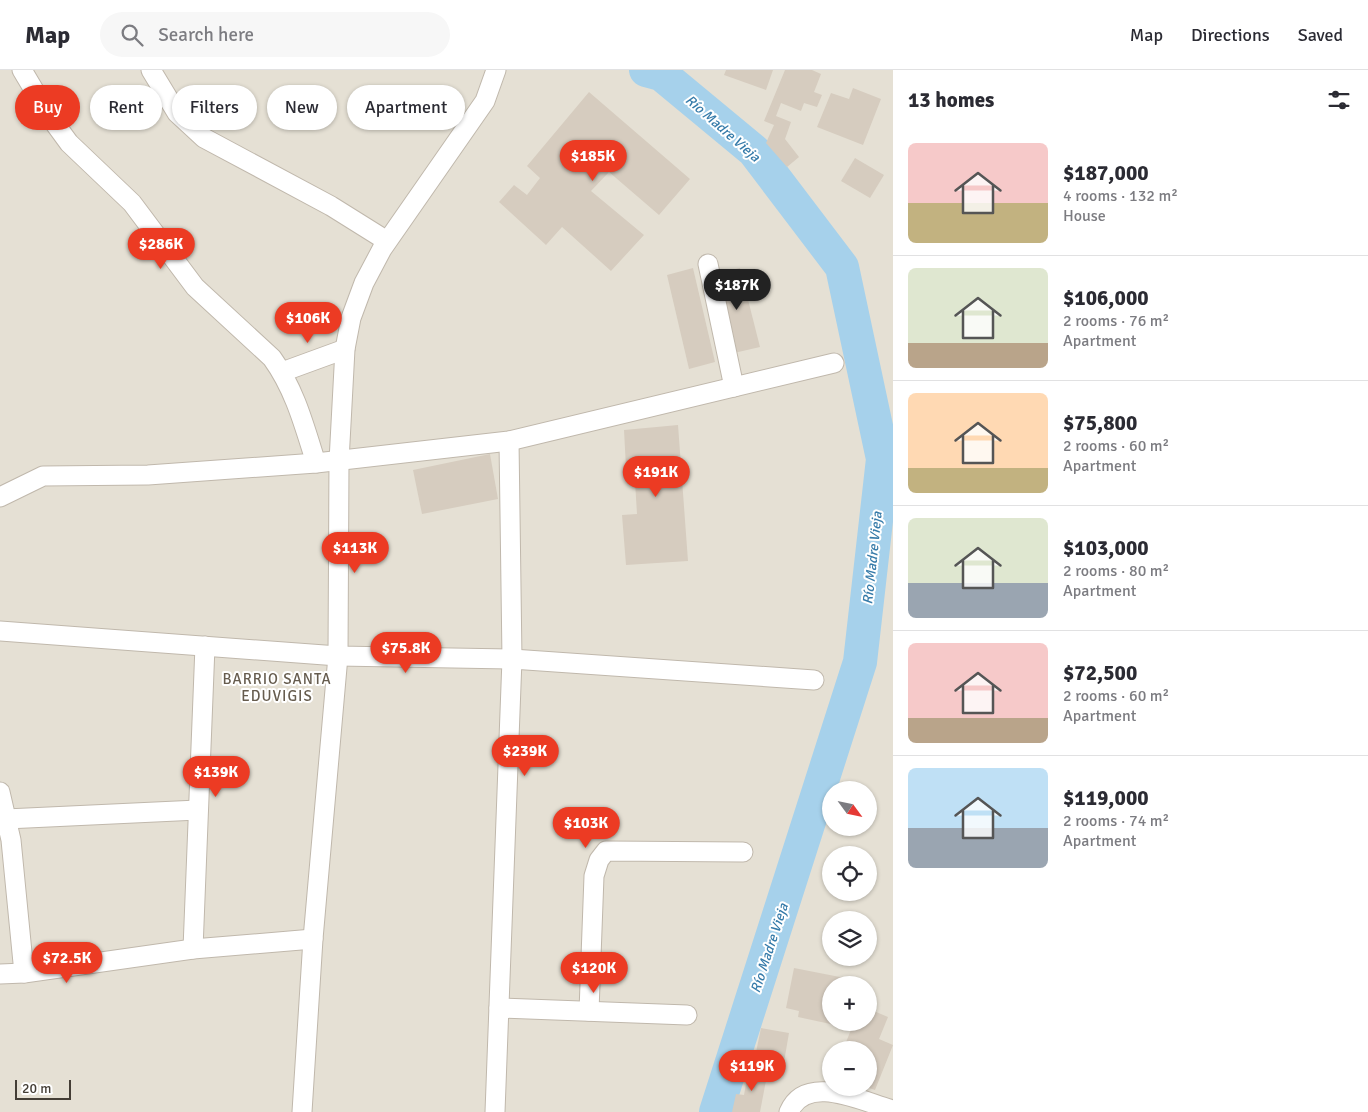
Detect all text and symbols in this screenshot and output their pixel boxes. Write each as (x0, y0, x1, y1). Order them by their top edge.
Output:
search box (100, 12, 450, 57)
text: Map (25, 20, 70, 50)
icon: search (118, 21, 146, 49)
text: Search here (158, 23, 254, 47)
text: Map (1130, 24, 1163, 46)
text: Directions (1191, 24, 1270, 46)
text: Saved (1298, 24, 1343, 46)
chip: Buy (15, 85, 80, 130)
chip: Rent (90, 85, 162, 130)
chip: Filters (172, 85, 257, 130)
chip: New (267, 85, 337, 130)
chip: Apartment (347, 85, 465, 130)
icon: filters (1325, 86, 1353, 114)
text: 13 homes (908, 87, 994, 113)
water label: Río Madre Vieja (682, 91, 764, 166)
pin: $185K (558, 140, 628, 182)
text: $185K (571, 146, 615, 166)
text: $187,000 (1063, 160, 1149, 186)
icon: home (948, 163, 1008, 223)
text: 4 rooms · 132 m² (1063, 186, 1178, 206)
text: House (1063, 206, 1106, 226)
pin: $286K (126, 228, 196, 270)
text: $286K (139, 234, 183, 254)
pin: $187K (702, 268, 772, 311)
text: $187K (715, 275, 759, 295)
text: $106,000 (1063, 285, 1149, 311)
icon: home (948, 288, 1008, 348)
pin: $106K (273, 302, 343, 344)
text: $106K (286, 308, 330, 328)
text: 2 rooms · 76 m² (1063, 311, 1169, 331)
text: Apartment (1063, 331, 1136, 351)
text: $75,800 (1063, 410, 1137, 436)
icon: home (948, 413, 1008, 473)
text: 2 rooms · 60 m² (1063, 436, 1169, 456)
pin: $191K (621, 456, 691, 498)
text: Apartment (1063, 456, 1136, 476)
text: $191K (634, 462, 678, 482)
water label: Río Madre Vieja (859, 510, 886, 605)
pin: $113K (320, 532, 390, 574)
text: $103,000 (1063, 535, 1149, 561)
text: $113K (333, 538, 377, 558)
icon: home (948, 538, 1008, 598)
text: 2 rooms · 80 m² (1063, 561, 1169, 581)
text: Apartment (1063, 581, 1136, 601)
pin: $75.8K (365, 632, 447, 674)
text: $75.8K (381, 638, 431, 658)
text: $72,500 (1063, 660, 1137, 686)
icon: home (948, 663, 1008, 723)
district label: BARRIO SANTA EDUVIGIS (222, 670, 332, 705)
text: 2 rooms · 60 m² (1063, 686, 1169, 706)
text: Apartment (1063, 706, 1136, 726)
pin: $239K (490, 734, 560, 777)
text: $239K (503, 741, 547, 761)
pin: $139K (181, 756, 251, 798)
text: $139K (194, 762, 238, 782)
north arrow (822, 781, 878, 836)
map controls (822, 781, 877, 1096)
text: $119,000 (1063, 785, 1149, 811)
icon: home (948, 788, 1008, 848)
pin: $103K (551, 806, 621, 849)
text: 2 rooms · 74 m² (1063, 811, 1169, 831)
text: $103K (564, 813, 608, 833)
text: Apartment (1063, 831, 1136, 851)
button: locate (822, 846, 877, 901)
water label: Río Madre Vieja (747, 900, 792, 995)
button: layers (822, 911, 877, 966)
pin: $72.5K (26, 942, 108, 984)
text: $72.5K (42, 948, 92, 968)
pin: $120K (559, 952, 629, 994)
text: $120K (572, 958, 616, 978)
button: + (822, 976, 877, 1031)
button: − (822, 1041, 877, 1096)
pin: $119K (717, 1050, 787, 1092)
text: $119K (730, 1056, 774, 1076)
scale bar (15, 1077, 71, 1100)
text: 20 m (22, 1080, 51, 1097)

